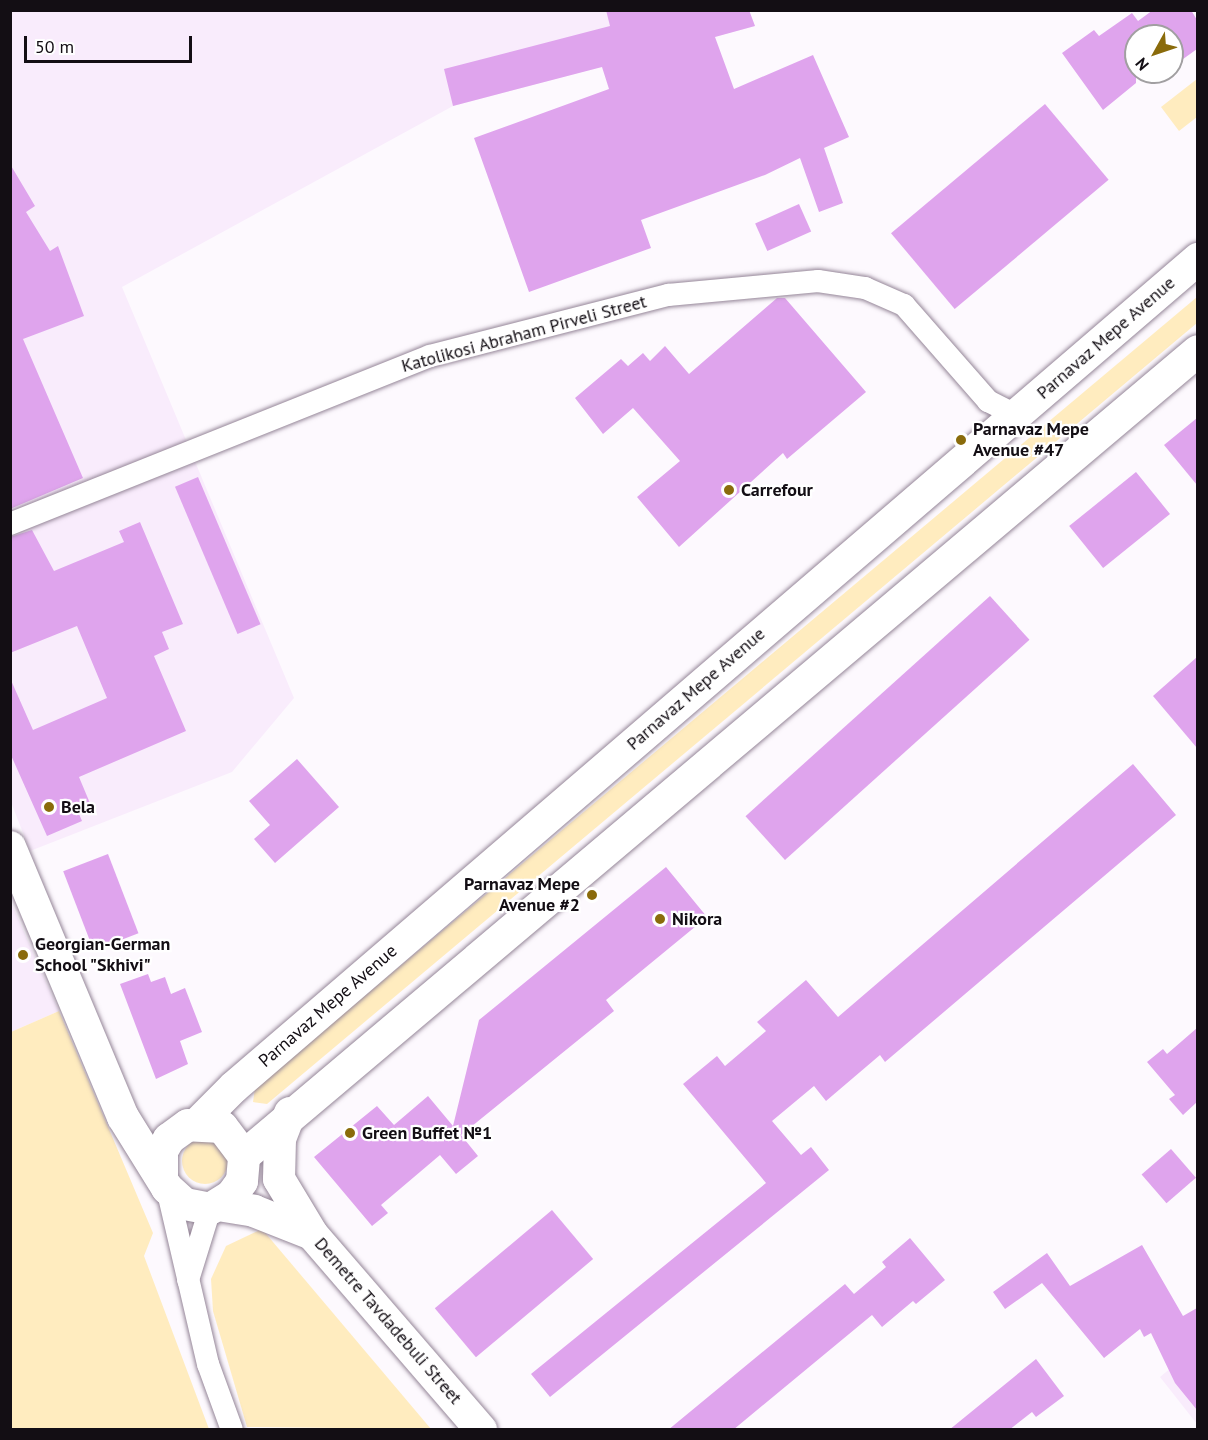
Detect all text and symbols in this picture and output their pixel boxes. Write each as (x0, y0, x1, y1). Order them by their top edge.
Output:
scale bar (27, 24, 195, 62)
north arrow (1124, 24, 1184, 84)
text: 50 m (35, 35, 74, 58)
text: N (1131, 54, 1153, 75)
street label: Parnavaz Mepe Avenue (1032, 272, 1180, 404)
street label: Katolikosi Abraham Pirveli Street (399, 291, 649, 377)
place label: Parnavaz Mepe Avenue #47 (973, 419, 1089, 462)
marker: Parnavaz Mepe Avenue #47 (954, 433, 968, 447)
place label: Carrefour (741, 479, 813, 501)
marker: Carrefour (722, 483, 736, 497)
street label: Parnavaz Mepe Avenue (622, 623, 770, 755)
place label: Bela (61, 796, 95, 818)
marker: Bela (42, 800, 56, 814)
place label: Parnavaz Mepe Avenue #2 (464, 874, 580, 916)
marker: Parnavaz Mepe Avenue #2 (585, 888, 599, 902)
place label: Nikora (672, 908, 722, 930)
marker: Nikora (653, 912, 667, 926)
place label: Georgian-German School "Skhivi" (35, 934, 170, 976)
street label: Parnavaz Mepe Avenue (254, 940, 402, 1072)
marker: Georgian-German School "Skhivi" (16, 948, 30, 962)
place label: Green Buffet №1 (362, 1122, 492, 1144)
marker: Green Buffet №1 (343, 1126, 357, 1140)
street label: Demetre Tavdadebuli Street (310, 1233, 466, 1409)

